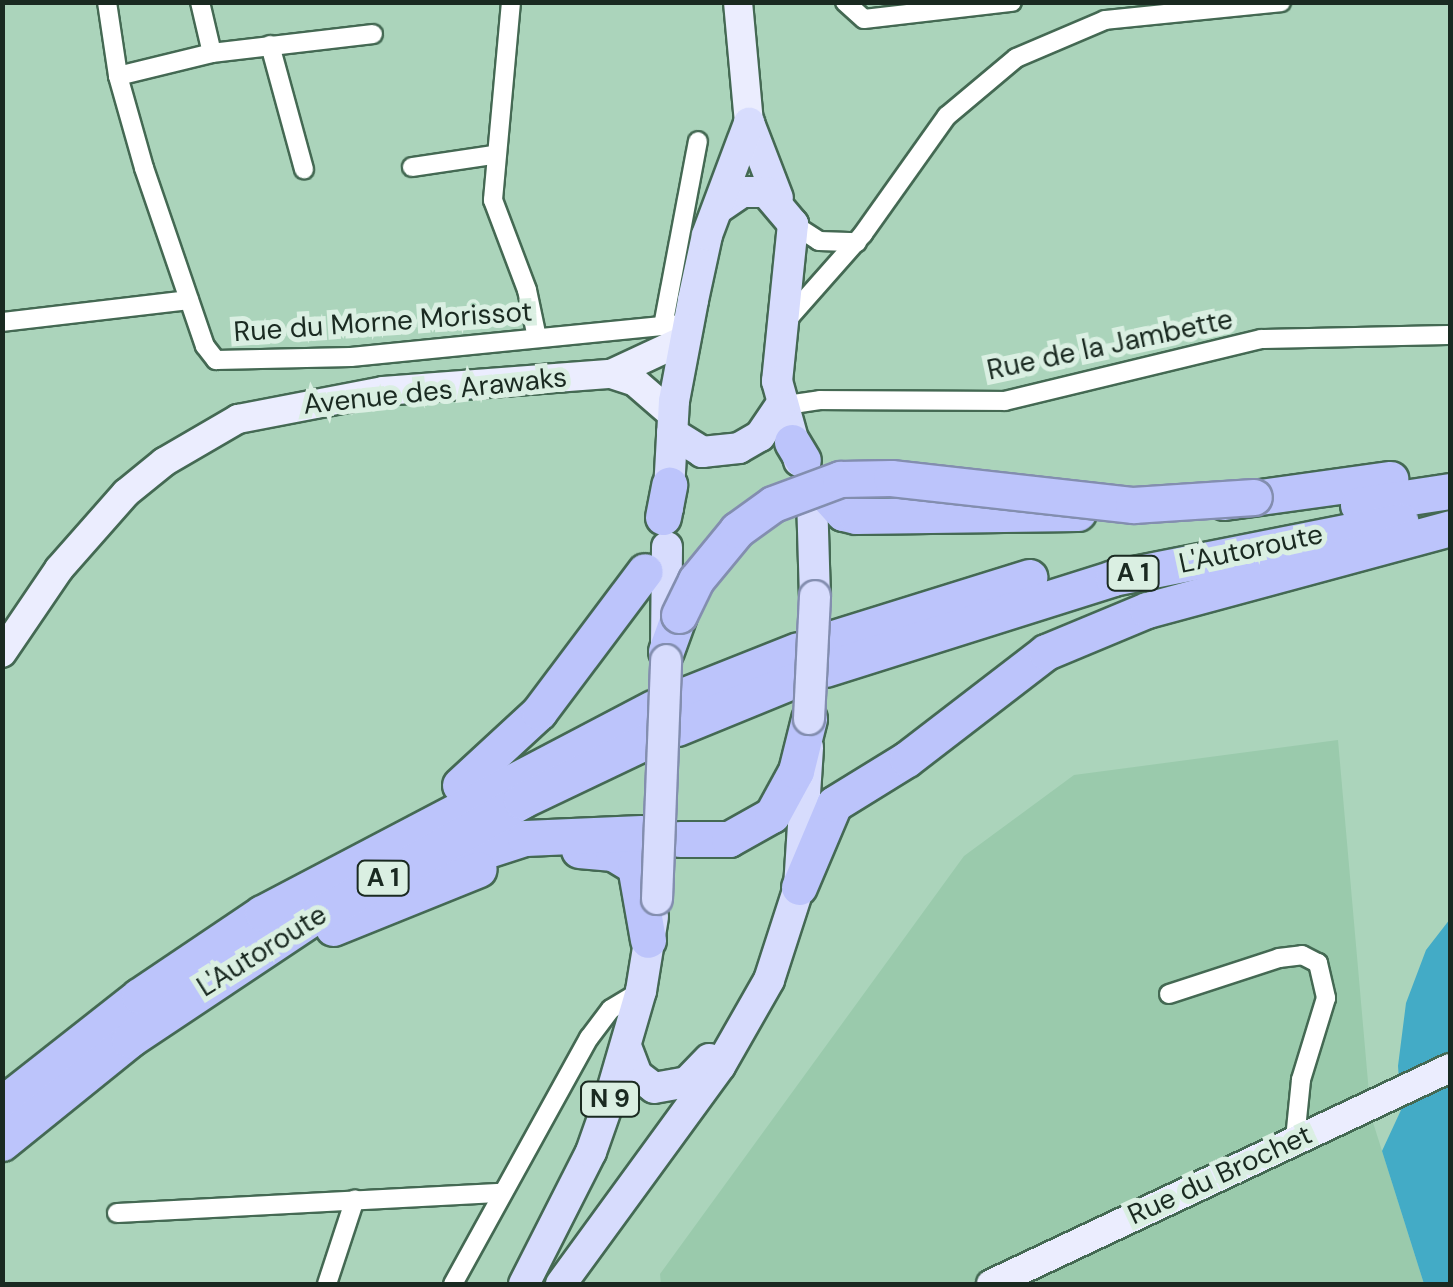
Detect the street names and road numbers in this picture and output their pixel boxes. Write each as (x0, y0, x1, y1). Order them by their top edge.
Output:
street label: Rue du Morne Morissot (233, 295, 533, 349)
street label: Rue de la Jambette (984, 303, 1236, 387)
street label: Avenue des Arawaks (302, 360, 568, 422)
street label: L'Autoroute (1176, 517, 1326, 581)
road number: A 1 (1106, 553, 1160, 593)
road number: A 1 (356, 858, 410, 898)
street label: L'Autoroute (191, 898, 333, 1004)
road number: N 9 (580, 1079, 640, 1119)
street label: Rue du Brochet (1123, 1118, 1317, 1232)

